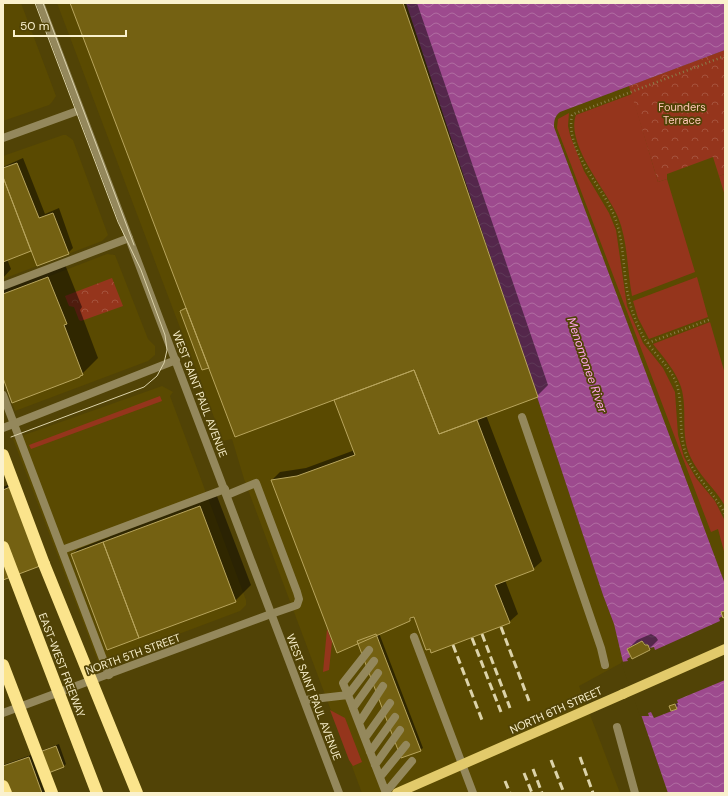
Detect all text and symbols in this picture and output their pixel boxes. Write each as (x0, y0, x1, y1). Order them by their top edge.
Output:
scale bar (14, 12, 126, 38)
text: 50 m (20, 18, 49, 34)
park label: Founders Terrace (658, 100, 706, 127)
water label: Menomonee River (563, 315, 611, 416)
street label: WEST SAINT PAUL AVENUE (169, 329, 231, 459)
street label: EAST-WEST FREEWAY (36, 611, 89, 720)
street label: NORTH 5TH STREET (84, 630, 182, 678)
street label: WEST SAINT PAUL AVENUE (283, 632, 345, 762)
street label: NORTH 6TH STREET (508, 683, 604, 737)

